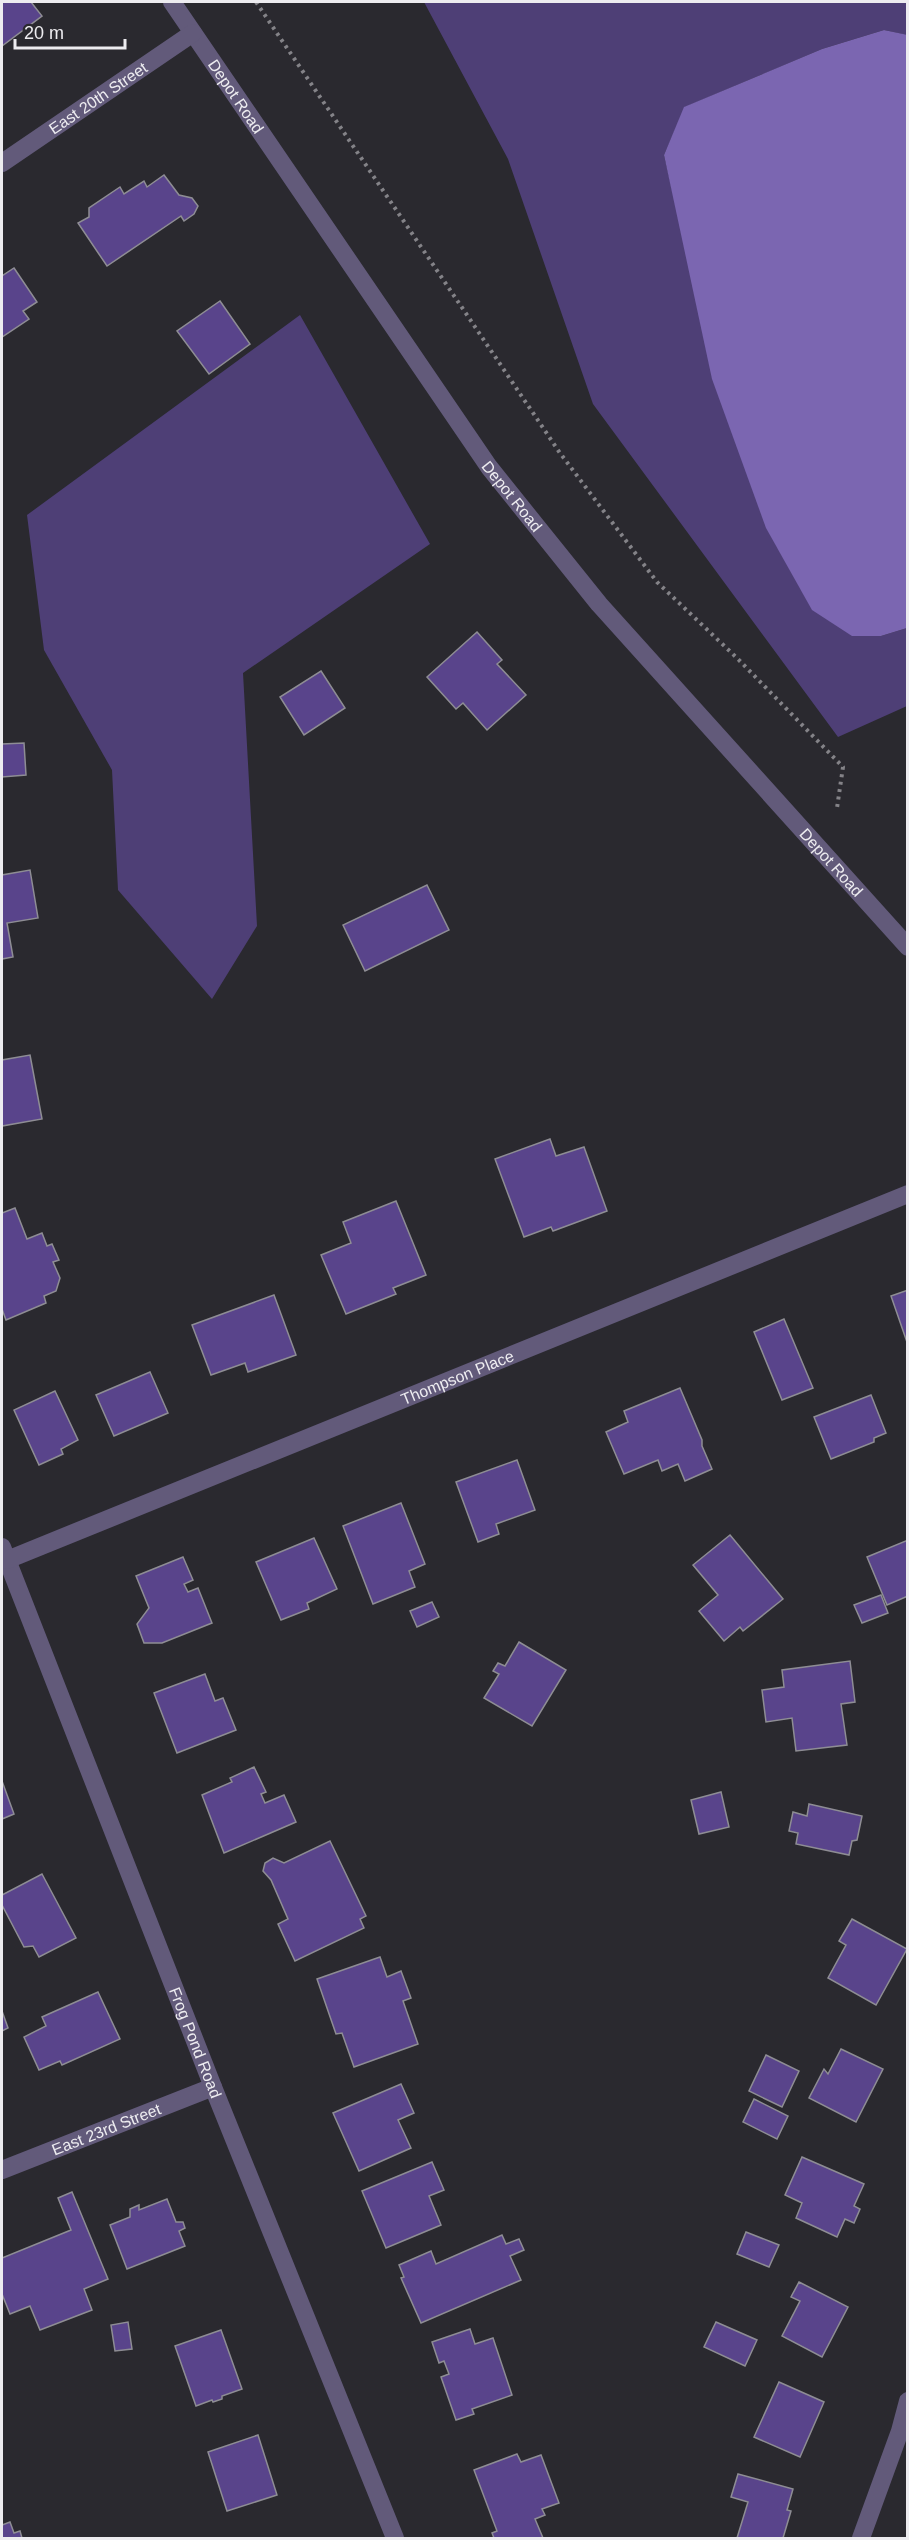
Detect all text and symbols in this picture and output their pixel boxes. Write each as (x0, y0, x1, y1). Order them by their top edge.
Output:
scale bar (15, 12, 124, 50)
text: 20 m (24, 23, 64, 43)
street label: Depot Road (205, 56, 267, 136)
street label: East 20th Street (46, 58, 151, 137)
street label: Depot Road (479, 457, 546, 535)
street label: Depot Road (797, 825, 867, 900)
street label: Thompson Place (398, 1347, 516, 1408)
street label: Frog Pond Road (166, 1985, 225, 2100)
street label: East 23rd Street (49, 2100, 164, 2158)

